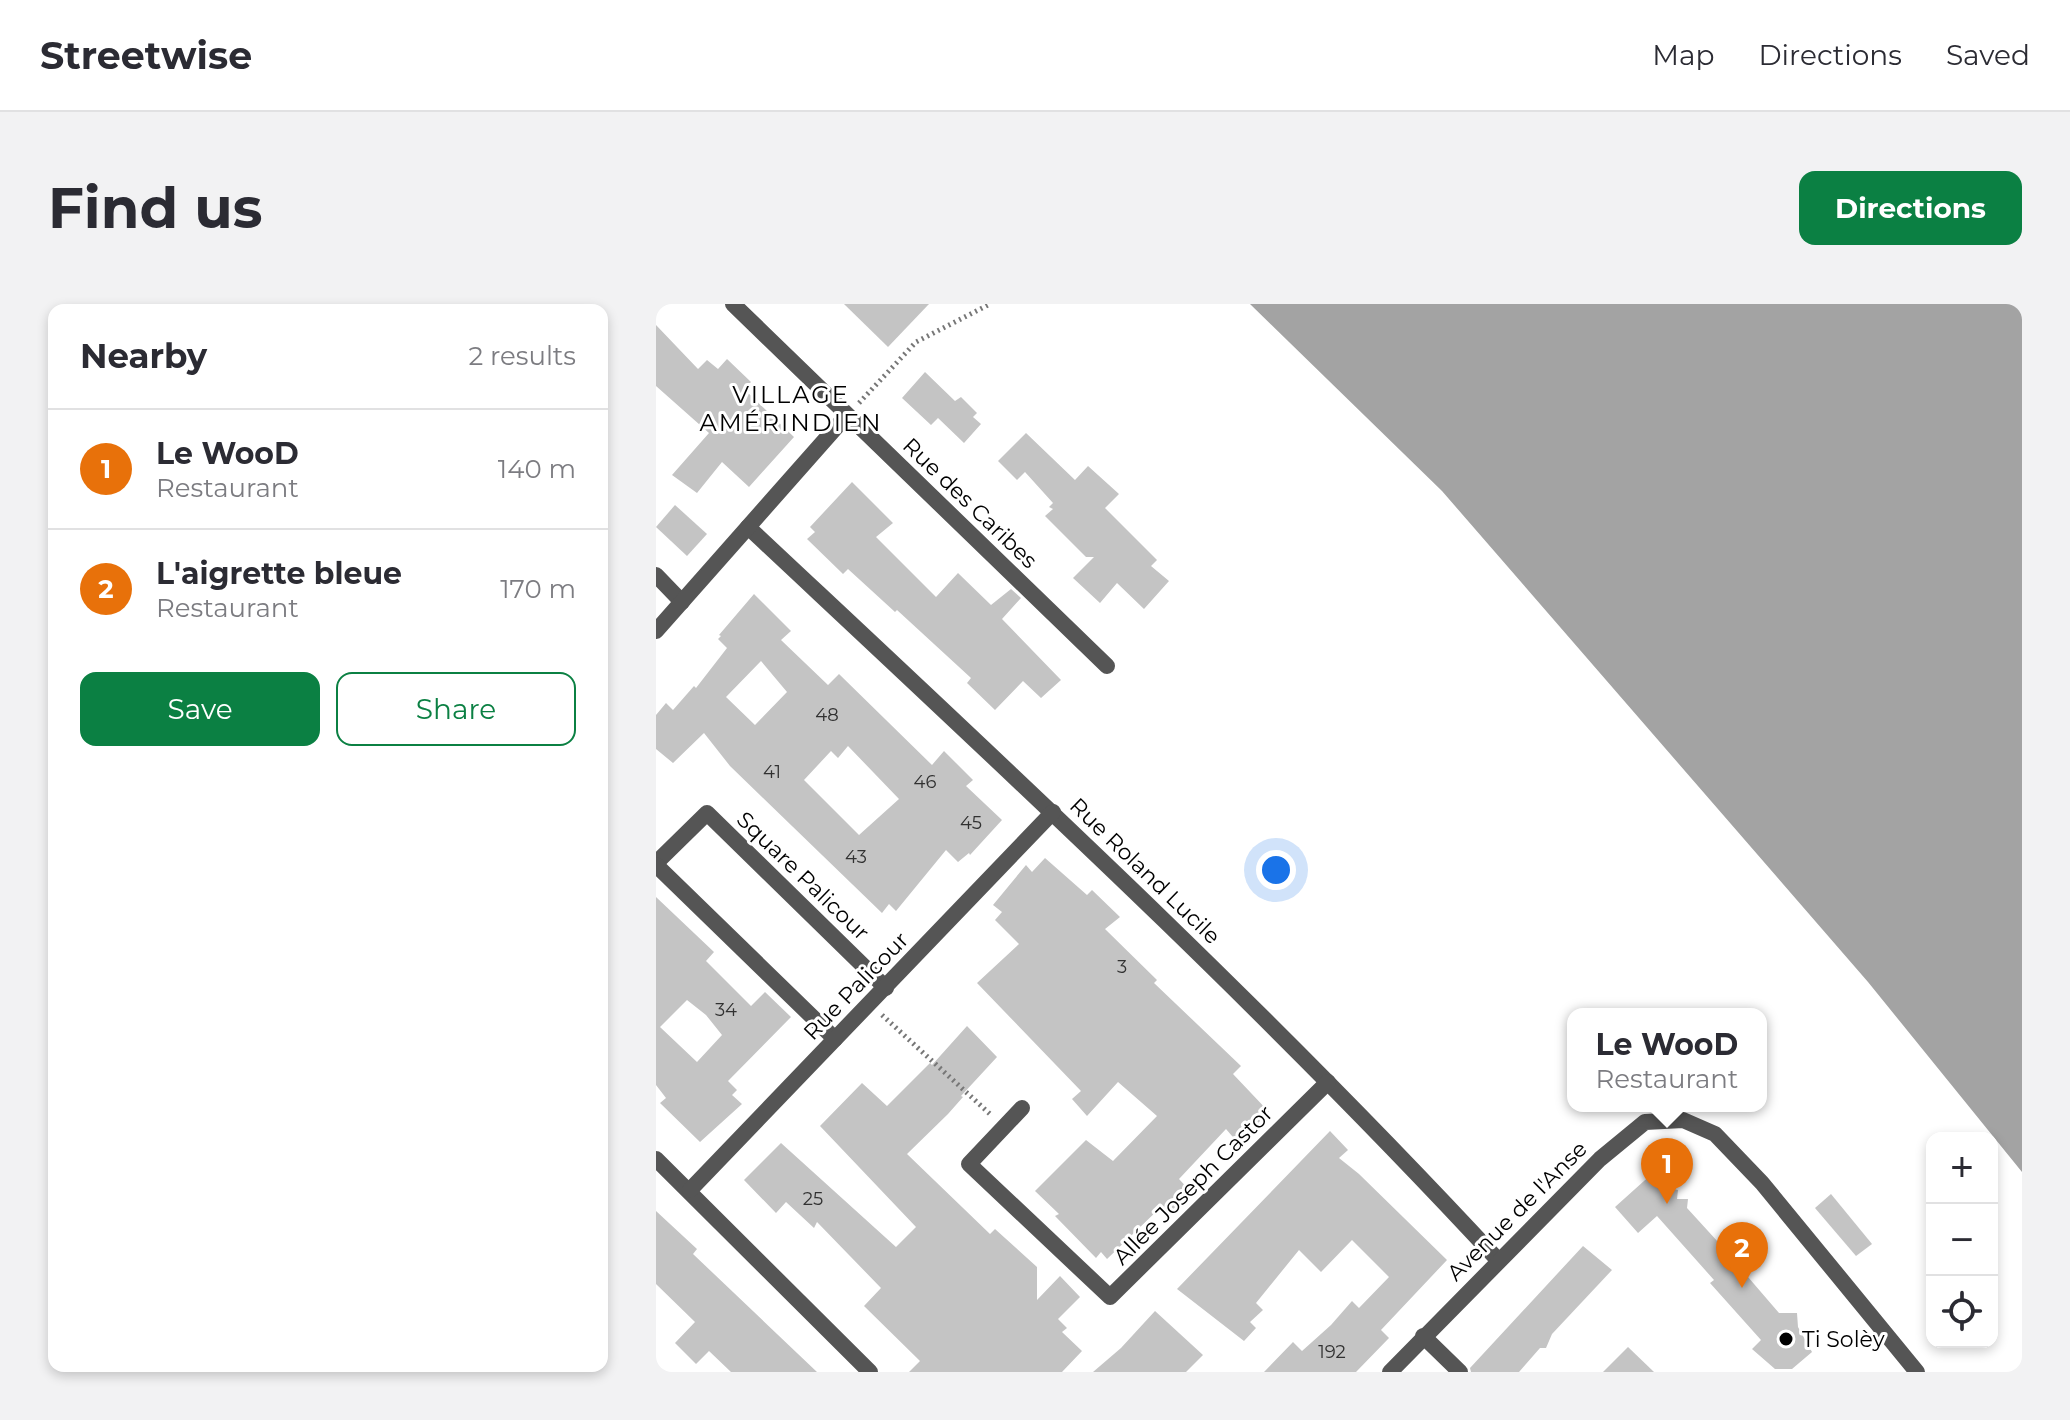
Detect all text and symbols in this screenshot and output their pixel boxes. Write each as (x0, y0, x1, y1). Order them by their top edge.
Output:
text: Streetwise (40, 32, 252, 79)
text: Map (1652, 38, 1714, 72)
text: Directions (1758, 38, 1902, 72)
text: Saved (1946, 38, 2030, 72)
button: Directions (1799, 171, 2022, 245)
text: Find us (48, 174, 262, 242)
text: Nearby (80, 335, 207, 377)
text: 2 results (468, 340, 576, 372)
district label: VILLAGE AMÉRINDIEN (700, 380, 882, 437)
street label: Rue des Caribes (897, 432, 1043, 574)
text: Le WooD (156, 435, 299, 472)
text: 1 (101, 453, 111, 485)
text: 140 m (498, 453, 576, 485)
text: Restaurant (156, 472, 299, 504)
text: L'aigrette bleue (156, 555, 402, 592)
text: 2 (98, 573, 114, 605)
text: 170 m (500, 573, 576, 605)
text: Restaurant (156, 592, 299, 624)
button: Save (80, 672, 320, 746)
button: Share (336, 672, 576, 746)
house number: 48 (815, 704, 839, 726)
house number: 41 (763, 761, 781, 783)
house number: 46 (914, 771, 936, 793)
street label: Rue Roland Lucile (1064, 792, 1226, 950)
street label: Square Palicour (731, 806, 875, 946)
house number: 45 (960, 812, 982, 834)
house number: 43 (845, 846, 867, 868)
your location (1256, 850, 1296, 890)
street label: Rue Palicour (798, 926, 914, 1046)
house number: 3 (1117, 956, 1127, 978)
house number: 34 (715, 999, 737, 1021)
popup (1567, 1008, 1767, 1112)
text: Le WooD (1596, 1026, 1738, 1063)
text: Restaurant (1596, 1063, 1738, 1095)
street label: Allée Joseph Castor (1108, 1100, 1278, 1270)
map controls (1926, 1132, 1998, 1348)
button: + (1926, 1132, 1998, 1204)
street label: Avenue de l'Anse (1441, 1135, 1593, 1287)
pin: 1 (1641, 1138, 1693, 1204)
house number: 25 (803, 1188, 823, 1210)
button: − (1926, 1204, 1998, 1276)
pin: 2 (1716, 1222, 1768, 1288)
button: locate (1926, 1276, 1998, 1348)
place label: Ti Solèy (1802, 1326, 1885, 1353)
marker: Ti Solèy (1777, 1330, 1795, 1348)
house number: 192 (1318, 1341, 1346, 1363)

